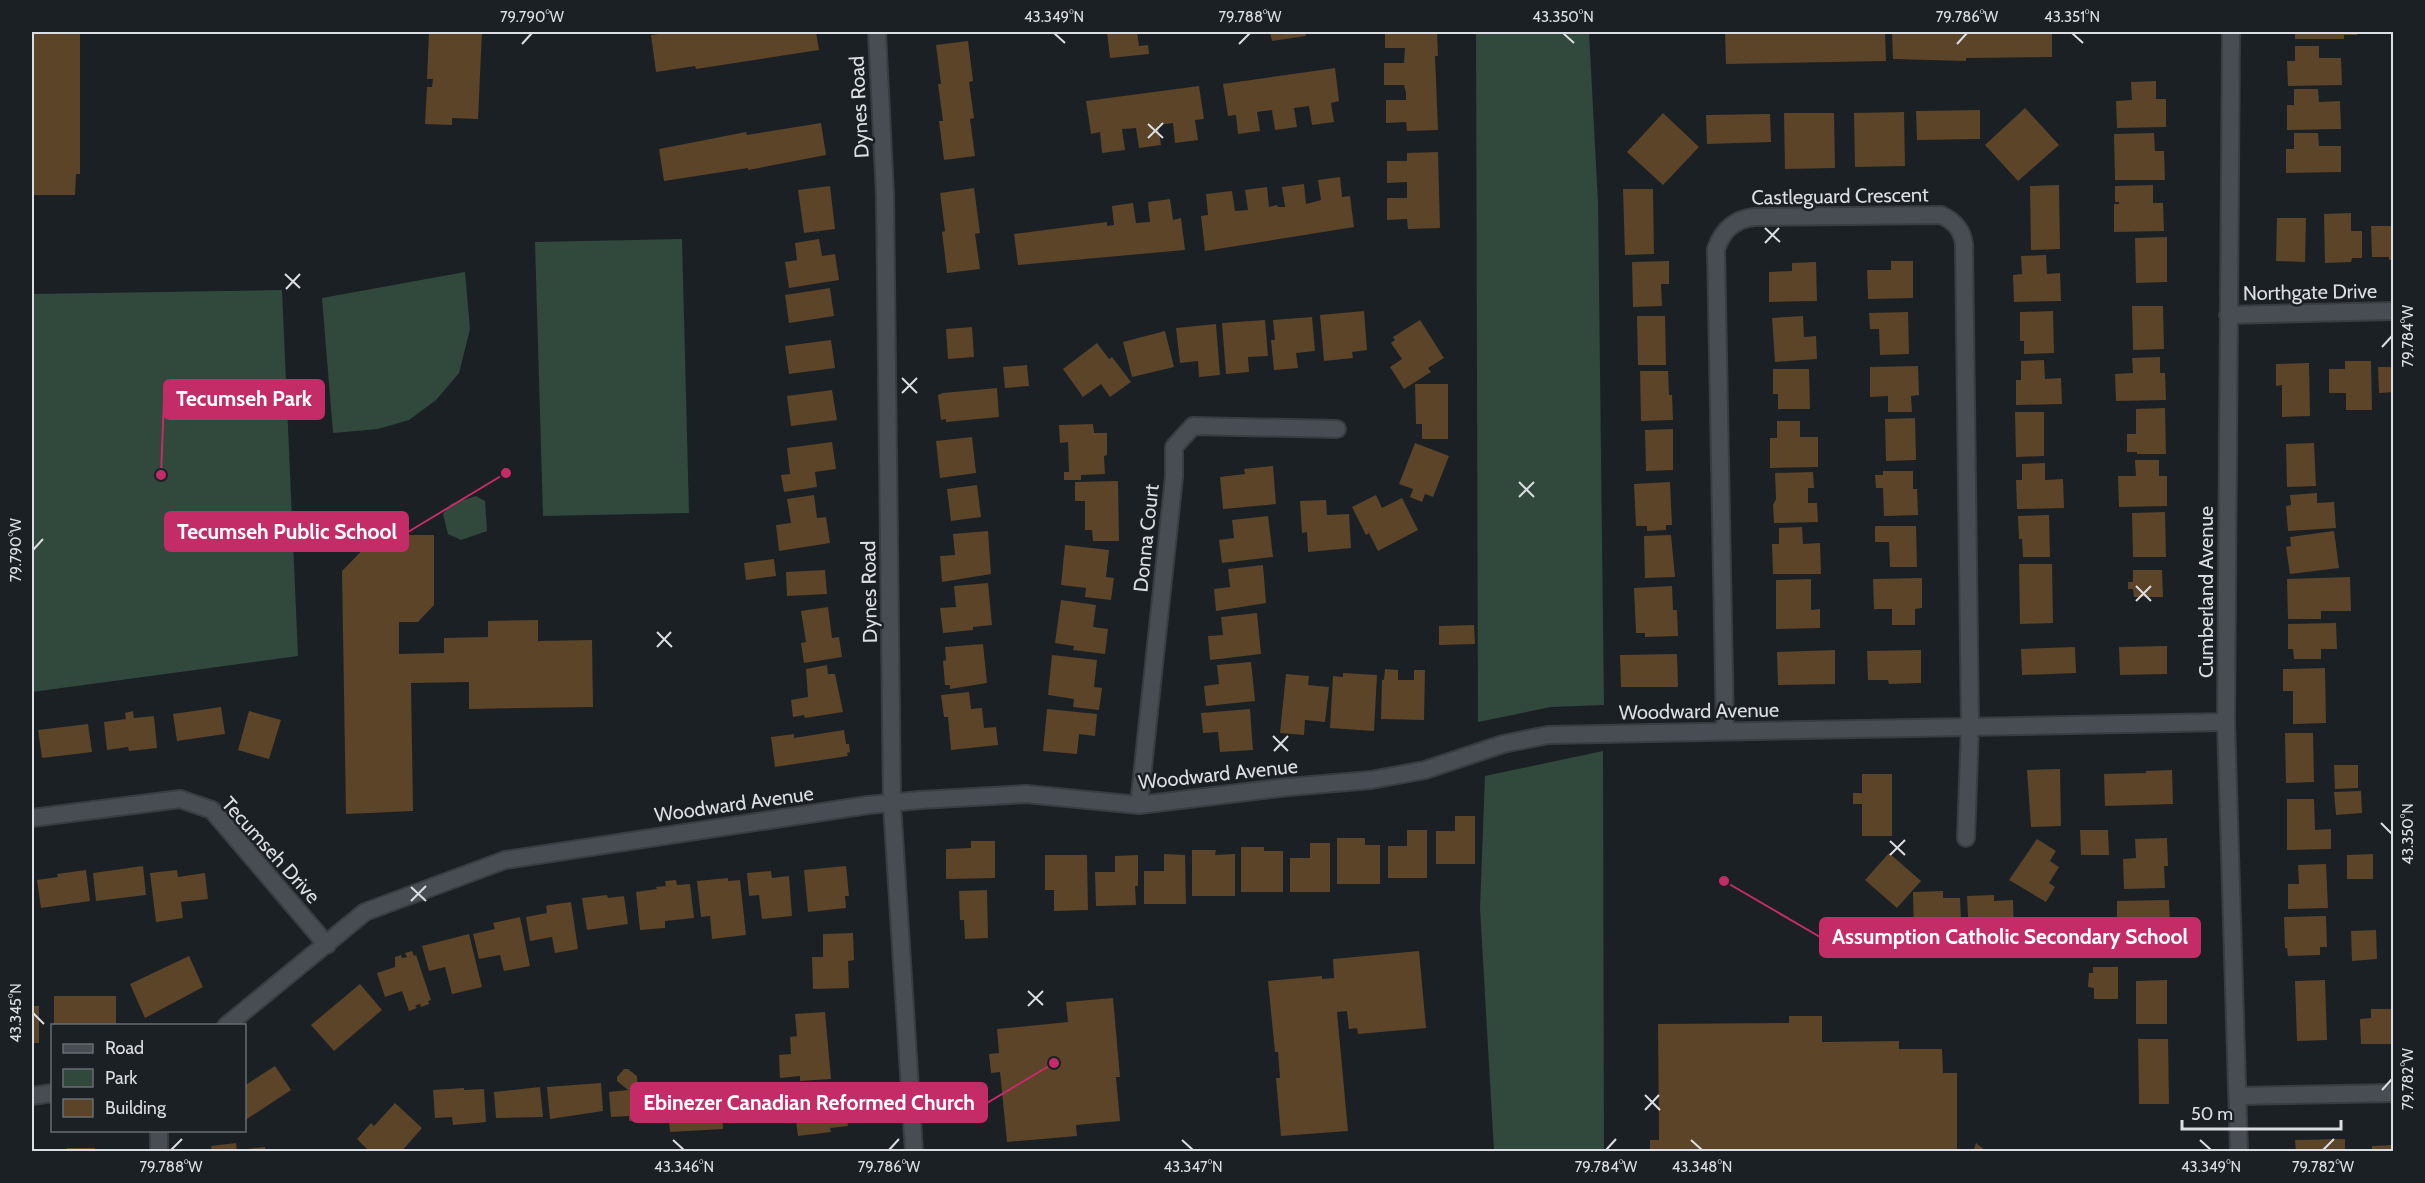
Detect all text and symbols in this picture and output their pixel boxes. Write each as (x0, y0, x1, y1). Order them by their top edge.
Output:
text: 79.790°W (500, 8, 565, 26)
text: 43.349°N (1024, 8, 1084, 26)
text: 79.788°W (1218, 8, 1282, 26)
text: 43.350°N (1532, 8, 1594, 26)
text: 79.786°W (1936, 8, 1999, 26)
text: 43.351°N (2044, 8, 2100, 26)
street label: Dynes Road (844, 55, 874, 159)
street label: Castleguard Crescent (1751, 182, 1929, 210)
street label: Northgate Drive (2243, 279, 2377, 305)
text: 79.784°W (2399, 304, 2417, 367)
callout: Tecumseh Park (164, 380, 324, 419)
text: Tecumseh Park (176, 386, 313, 411)
street label: Donna Court (1128, 483, 1164, 593)
street label: Cumberland Avenue (2194, 506, 2218, 678)
callout: Tecumseh Public School (165, 512, 408, 551)
text: 79.790°W (7, 517, 25, 582)
text: Tecumseh Public School (177, 519, 397, 544)
street label: Dynes Road (856, 541, 882, 643)
street label: Woodward Avenue (1619, 698, 1779, 724)
street label: Woodward Avenue (1137, 754, 1299, 794)
street label: Woodward Avenue (653, 781, 815, 827)
street label: Tecumseh Drive (217, 792, 325, 908)
text: 43.350°N (2399, 803, 2417, 865)
callout: Assumption Catholic Secondary School (1820, 918, 2200, 957)
text: Assumption Catholic Secondary School (1832, 924, 2188, 949)
text: 43.345°N (7, 983, 25, 1043)
legend (51, 1024, 246, 1132)
text: Road (105, 1037, 144, 1059)
text: 79.782°W (2399, 1047, 2417, 1110)
text: Park (105, 1067, 138, 1089)
callout: Ebinezer Canadian Reformed Church (631, 1083, 987, 1122)
text: Ebinezer Canadian Reformed Church (643, 1090, 975, 1115)
scale bar (2182, 1093, 2341, 1131)
text: Building (105, 1097, 167, 1119)
text: 50 m (2191, 1103, 2233, 1125)
text: 79.788°W (139, 1158, 203, 1176)
text: 43.346°N (654, 1158, 714, 1176)
text: 79.786°W (858, 1158, 921, 1176)
text: 43.347°N (1163, 1158, 1223, 1176)
text: 79.784°W (1575, 1158, 1638, 1176)
text: 43.348°N (1672, 1158, 1732, 1176)
text: 43.349°N (2181, 1158, 2241, 1176)
text: 79.782°W (2292, 1158, 2355, 1176)

